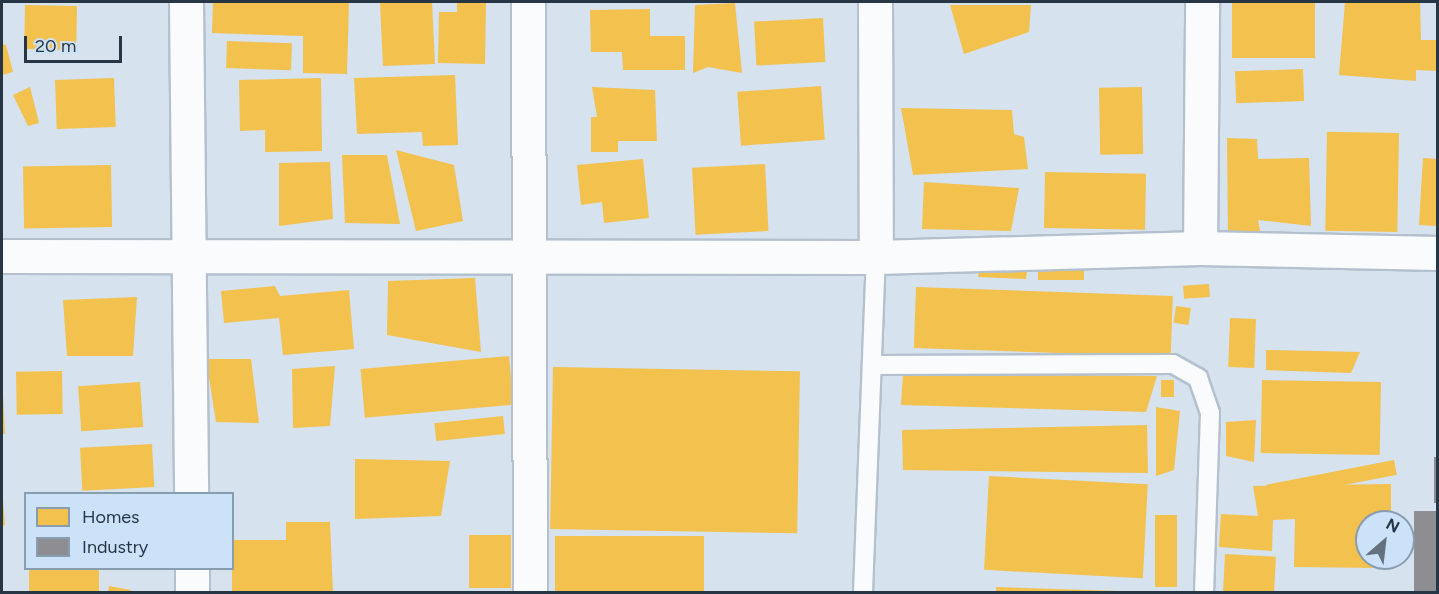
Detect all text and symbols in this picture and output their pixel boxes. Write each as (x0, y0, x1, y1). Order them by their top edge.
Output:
scale bar (27, 24, 124, 62)
text: 20 m (35, 35, 76, 57)
legend (24, 492, 234, 570)
text: Homes (82, 506, 140, 528)
north arrow (1355, 510, 1415, 570)
text: N (1383, 514, 1403, 537)
text: Industry (82, 536, 148, 558)

